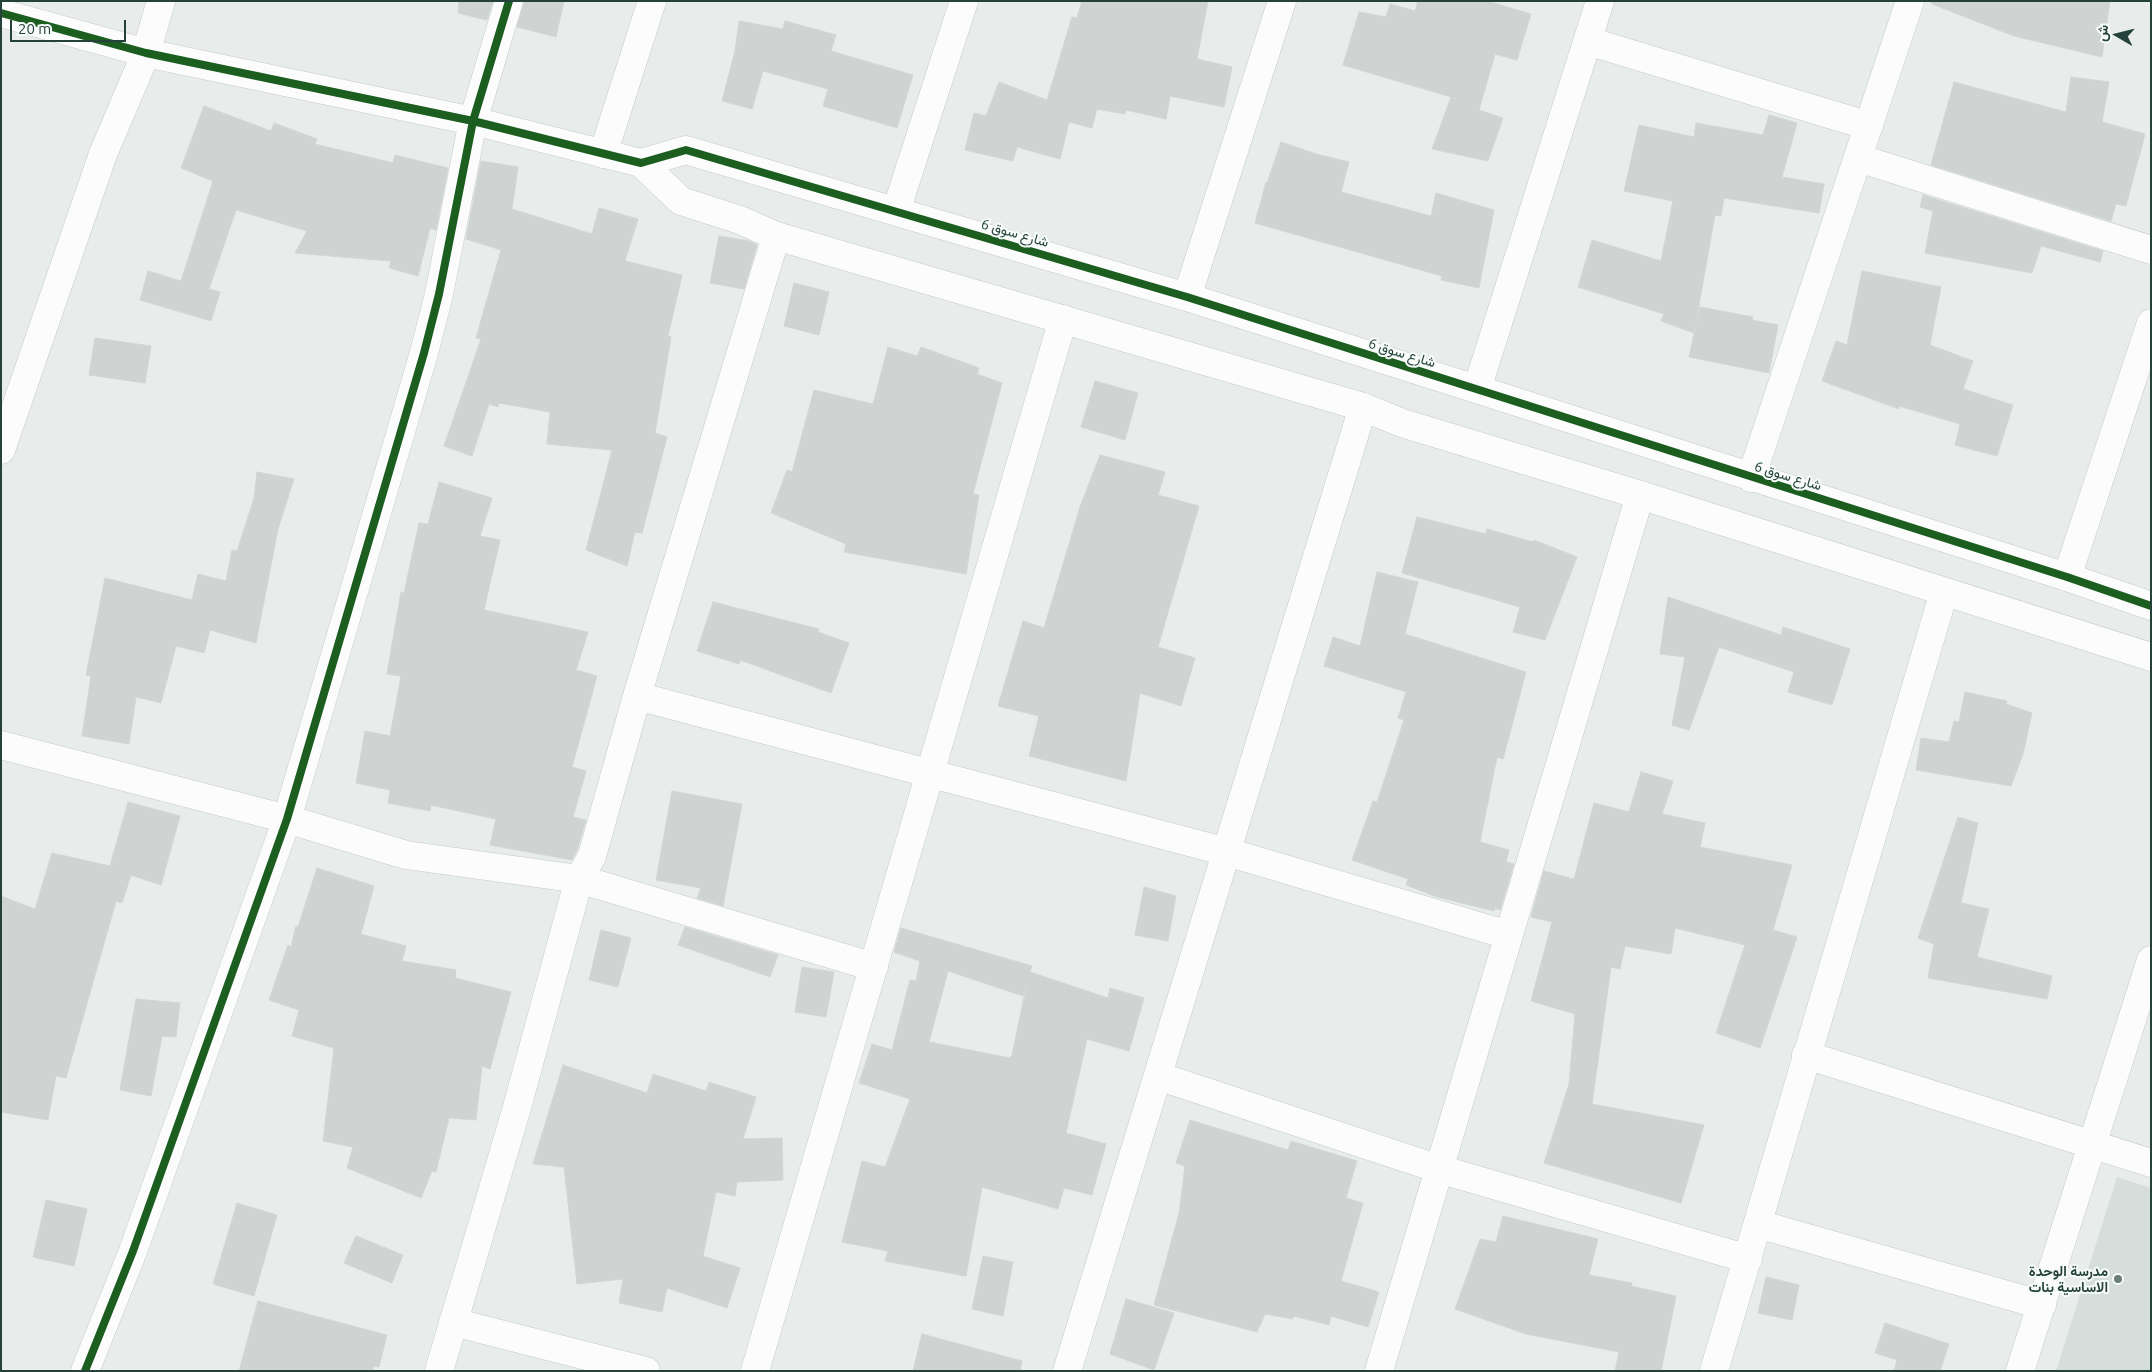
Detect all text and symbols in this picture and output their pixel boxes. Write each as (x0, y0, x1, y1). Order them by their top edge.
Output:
scale bar (12, 10, 129, 42)
north arrow (2092, 10, 2142, 60)
text: 20 m (18, 20, 51, 37)
text: ش (2093, 23, 2111, 42)
street label: شارع سوق 6 (979, 215, 1051, 251)
street label: شارع سوق 6 (1366, 335, 1438, 371)
street label: شارع سوق 6 (1752, 458, 1824, 494)
place label: مدرسة الوحدة الاساسية بنات (2029, 1263, 2108, 1295)
marker: مدرسة الوحدة الاساسية بنات (2112, 1273, 2124, 1285)

